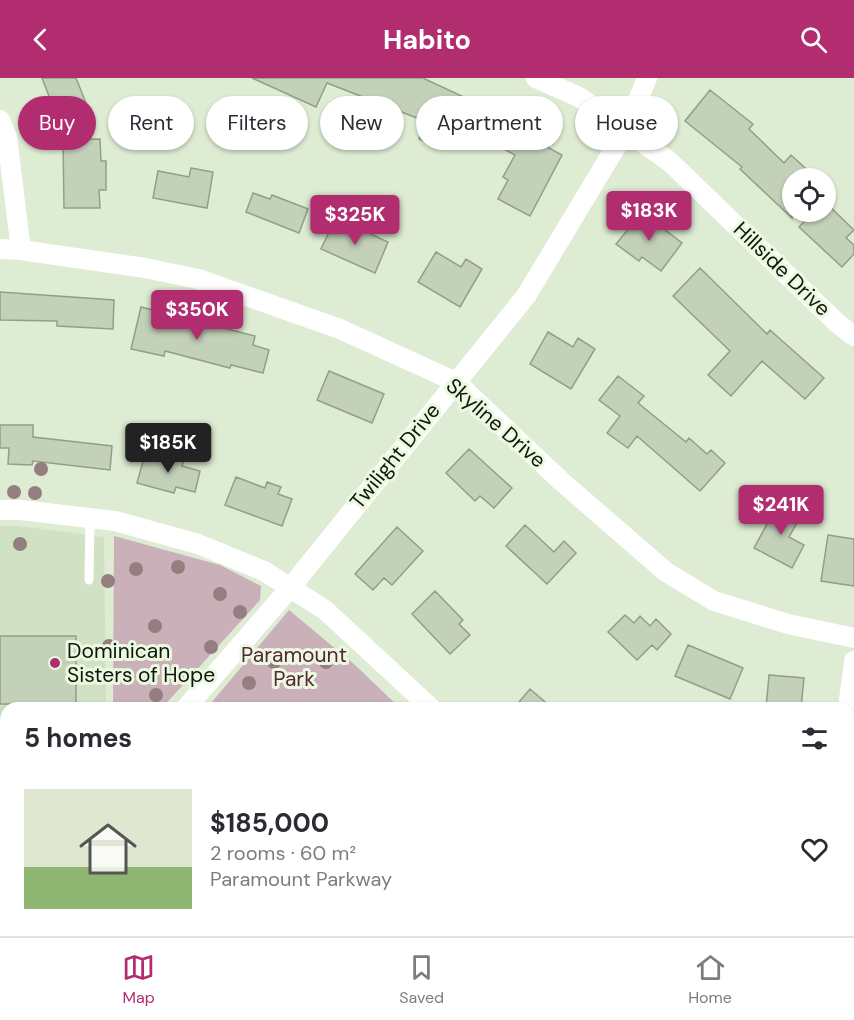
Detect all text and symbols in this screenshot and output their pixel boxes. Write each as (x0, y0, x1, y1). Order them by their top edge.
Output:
text: Habito (383, 22, 471, 57)
icon: back (24, 23, 57, 56)
icon: search (797, 23, 830, 56)
chip: Buy (18, 96, 96, 150)
chip: Rent (108, 96, 194, 150)
chip: Filters (206, 96, 308, 150)
chip: New (320, 96, 404, 150)
chip: Apartment (416, 96, 563, 150)
chip: House (575, 96, 678, 150)
map controls (782, 168, 836, 222)
button: locate (782, 168, 836, 222)
pin: $183K (607, 191, 691, 242)
pin: $325K (313, 195, 397, 246)
text: $183K (620, 197, 678, 223)
text: $325K (324, 201, 386, 227)
street label: Hillside Drive (727, 216, 837, 322)
pin: $350K (155, 290, 239, 341)
text: $350K (165, 296, 229, 322)
street label: Skyline Drive (440, 372, 552, 474)
street label: Twilight Drive (344, 397, 446, 515)
pin: $185K (126, 423, 210, 474)
text: $185K (139, 429, 197, 455)
pin: $241K (739, 485, 823, 536)
text: $241K (753, 491, 809, 517)
place label: Dominican Sisters of Hope (67, 637, 215, 689)
park label: Paramount Park (241, 641, 347, 693)
marker: Dominican Sisters of Hope (48, 656, 62, 670)
text: 5 homes (24, 721, 132, 755)
icon: filters (798, 722, 831, 755)
text: $185,000 (210, 806, 329, 840)
icon: home (72, 813, 144, 885)
icon: heart (798, 833, 831, 866)
text: 2 rooms · 60 m² (210, 840, 356, 866)
text: Paramount Parkway (210, 866, 392, 892)
tab: Map (122, 951, 155, 1008)
tab: Saved (399, 951, 444, 1008)
tab: Home (688, 951, 732, 1008)

